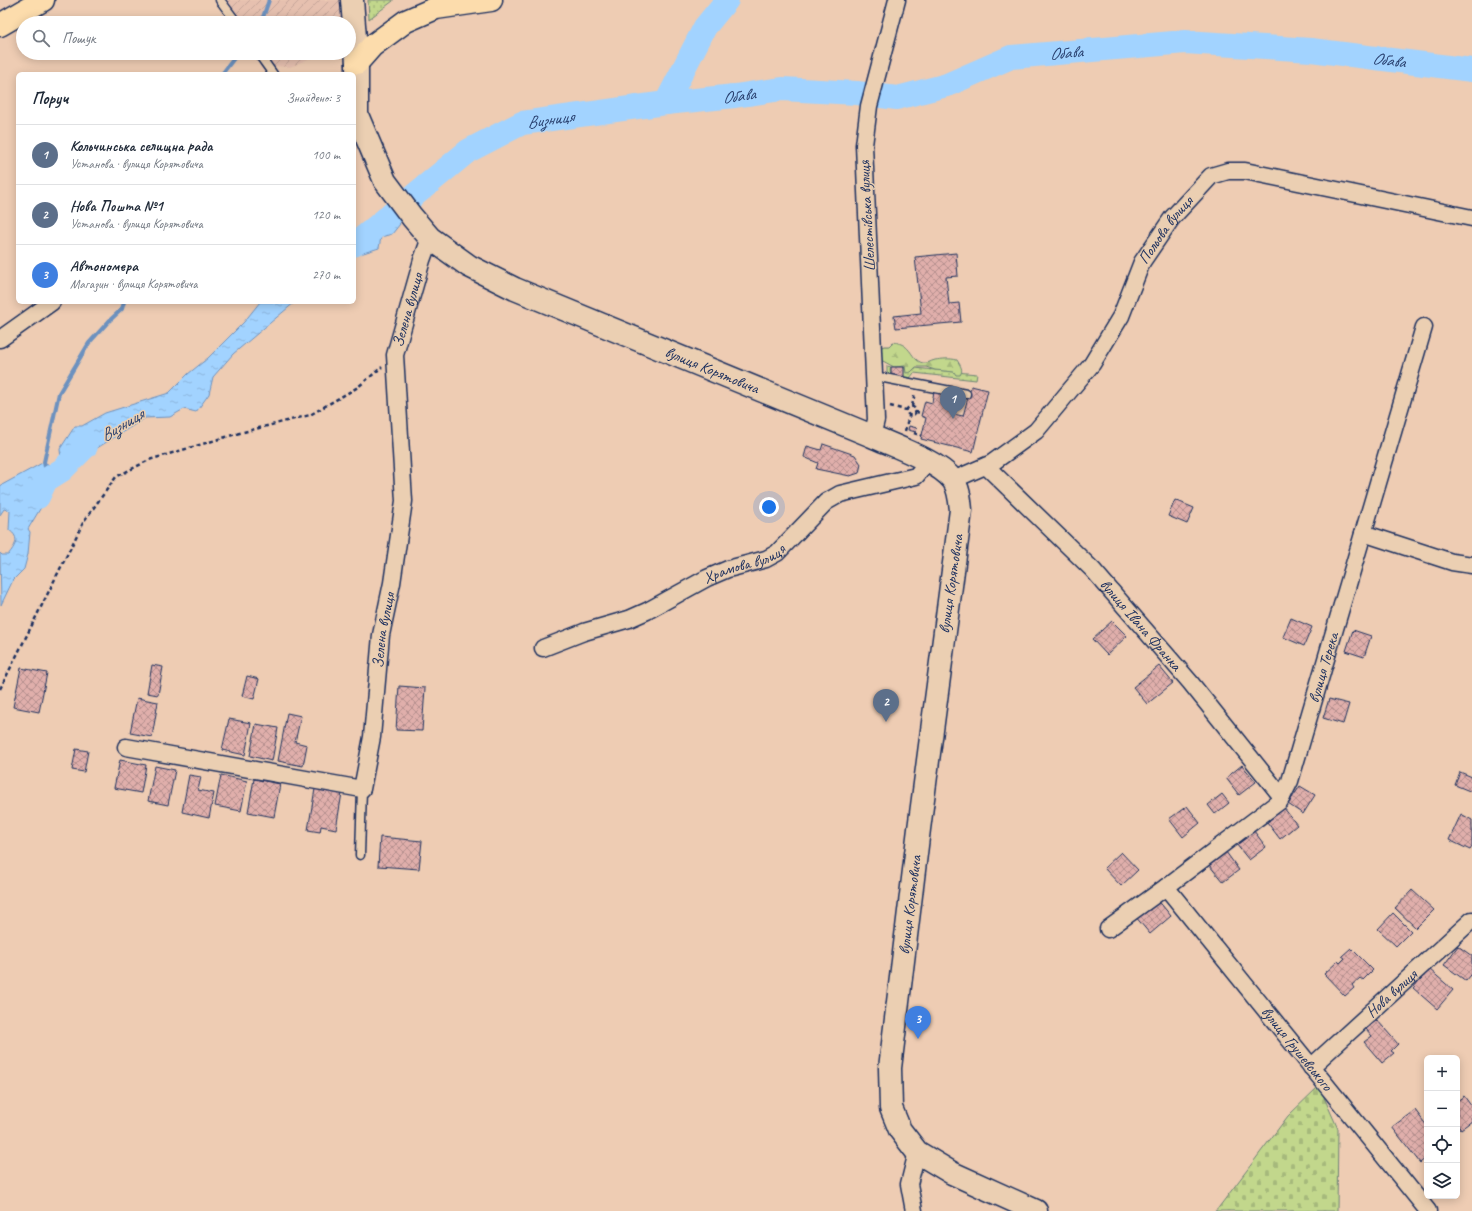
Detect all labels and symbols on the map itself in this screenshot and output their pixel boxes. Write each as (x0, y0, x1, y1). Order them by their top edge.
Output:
water label: Обава (1049, 40, 1085, 64)
water label: Обава (1371, 47, 1408, 72)
water label: Обава (721, 82, 759, 108)
water label: Визниця (526, 105, 578, 133)
street label: Шелестівська вулиця (854, 159, 880, 272)
street label: Польова вулиця (1134, 191, 1198, 268)
street label: Зелена вулиця (388, 269, 428, 349)
street label: вулиця Корятовича (662, 342, 763, 399)
pin: 1 (940, 386, 966, 419)
water label: Визниця (97, 402, 151, 447)
your location (759, 497, 779, 517)
street label: вулиця Корятовича (934, 532, 968, 635)
street label: Храмова вулиця (700, 539, 791, 588)
street label: вулиця Івана Франка (1095, 575, 1187, 676)
street label: Зелена вулиця (368, 589, 400, 669)
street label: вулиця Терека (1304, 629, 1344, 705)
pin: 2 (873, 689, 899, 722)
street label: вулиця Корятовича (894, 853, 926, 956)
street label: Нова вулиця (1362, 964, 1422, 1022)
street label: вулиця Грушевського (1257, 1002, 1338, 1096)
pin: 3 (905, 1006, 931, 1039)

